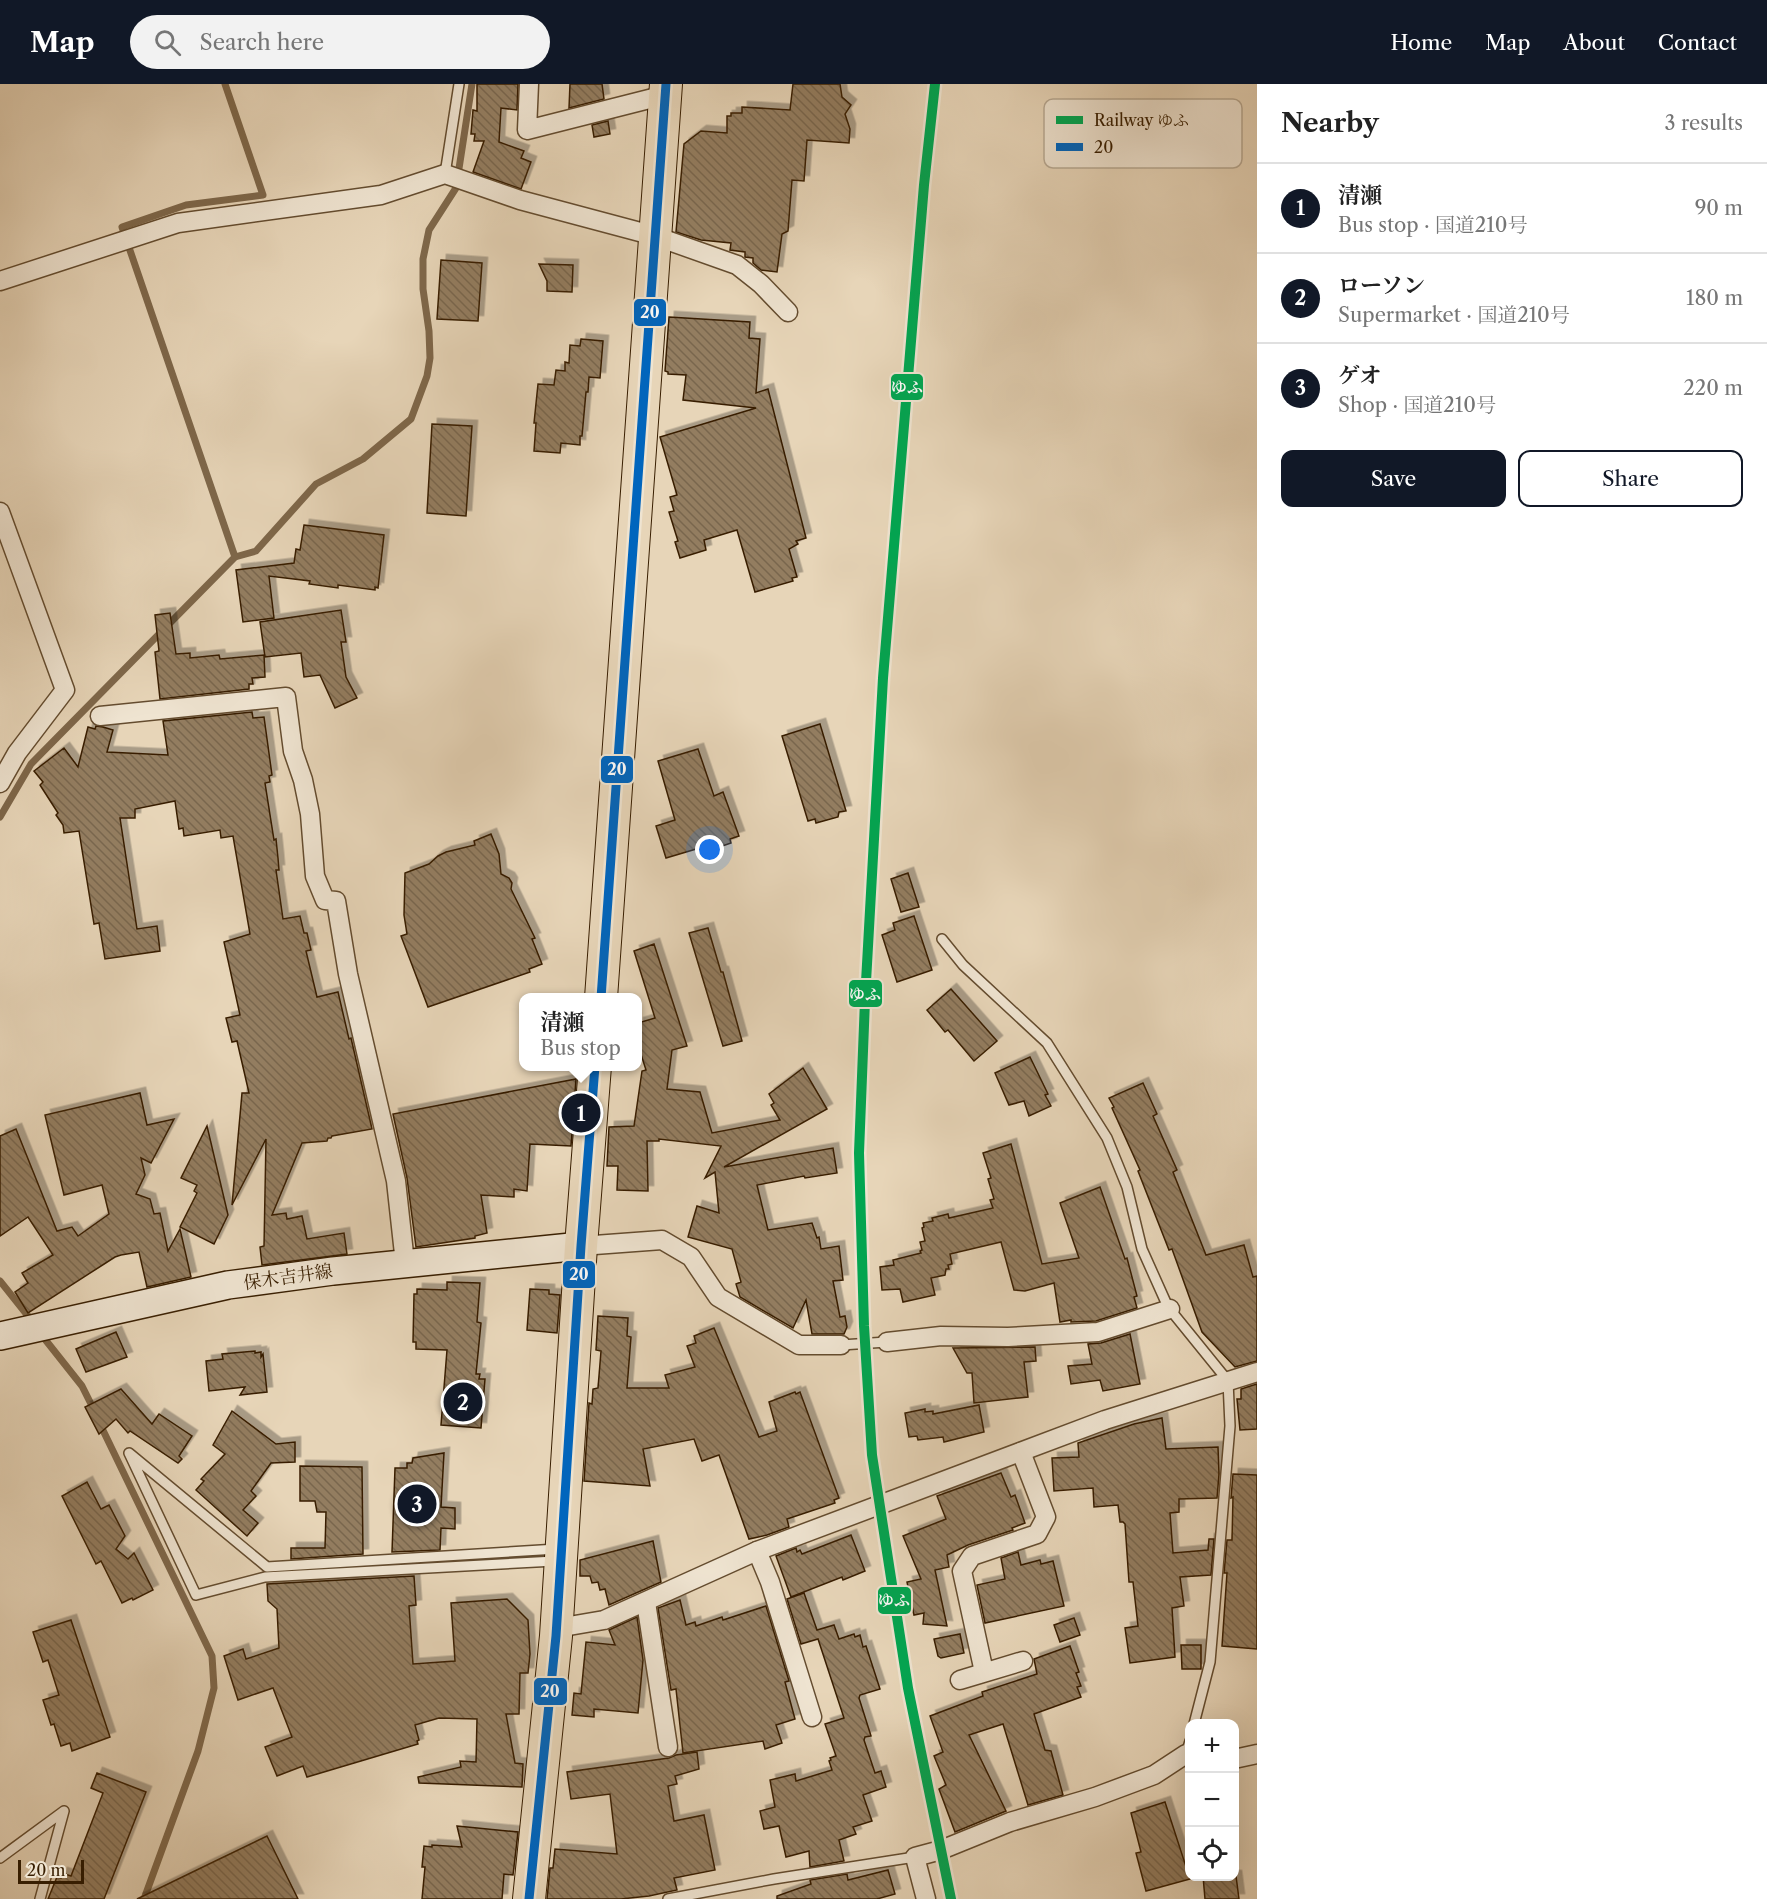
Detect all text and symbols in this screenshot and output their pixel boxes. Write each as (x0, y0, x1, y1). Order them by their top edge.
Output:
search box (130, 15, 550, 69)
text: Map (30, 25, 94, 59)
icon: search (151, 26, 184, 59)
text: Search here (199, 29, 324, 56)
text: Home (1391, 30, 1452, 55)
text: Map (1485, 30, 1530, 55)
text: About (1563, 30, 1625, 55)
text: Contact (1658, 30, 1737, 55)
legend (1044, 99, 1242, 168)
text: Nearby (1281, 107, 1379, 139)
text: Railway ゆふ (1094, 110, 1189, 130)
text: 3 results (1665, 111, 1743, 135)
text: 20 (1094, 137, 1113, 157)
text: 清瀬 (1338, 182, 1382, 209)
text: 1 (1296, 196, 1305, 220)
text: 90 m (1695, 196, 1743, 220)
text: Bus stop · 国道210号 (1338, 213, 1527, 237)
text: ローソン (1338, 272, 1425, 299)
text: 2 (1295, 286, 1306, 310)
text: 180 m (1686, 286, 1743, 310)
line badge: 20 (633, 298, 667, 327)
text: 20 (640, 302, 660, 322)
text: Supermarket · 国道210号 (1338, 303, 1570, 327)
text: ゲオ (1338, 362, 1382, 389)
line badge: ゆふ (890, 373, 924, 401)
text: 3 (1295, 376, 1306, 400)
text: 220 m (1683, 376, 1743, 400)
text: ゆふ (891, 377, 923, 397)
text: Shop · 国道210号 (1338, 393, 1496, 417)
button: Save (1281, 450, 1506, 507)
button: Share (1518, 450, 1743, 507)
line badge: 20 (600, 755, 634, 784)
text: 20 (607, 759, 627, 779)
your location (695, 835, 724, 864)
line badge: ゆふ (848, 979, 883, 1008)
text: ゆふ (849, 984, 881, 1004)
popup (519, 993, 642, 1071)
text: 清瀬 (540, 1009, 584, 1036)
text: Bus stop (540, 1036, 621, 1060)
pin: 1 (562, 1090, 600, 1136)
street label: 保木吉井線 (242, 1260, 334, 1294)
line badge: 20 (562, 1260, 596, 1289)
text: 20 (569, 1264, 589, 1284)
pin: 2 (444, 1380, 482, 1424)
pin: 3 (398, 1482, 436, 1526)
line badge: ゆふ (877, 1586, 912, 1615)
text: ゆふ (878, 1590, 910, 1610)
line badge: 20 (533, 1677, 568, 1706)
text: 20 (540, 1681, 560, 1701)
map controls (1185, 1719, 1239, 1881)
button: + (1185, 1719, 1239, 1773)
button: − (1185, 1773, 1239, 1827)
button: locate (1185, 1827, 1239, 1881)
scale bar (18, 1857, 84, 1884)
text: 20 m (27, 1860, 66, 1880)

